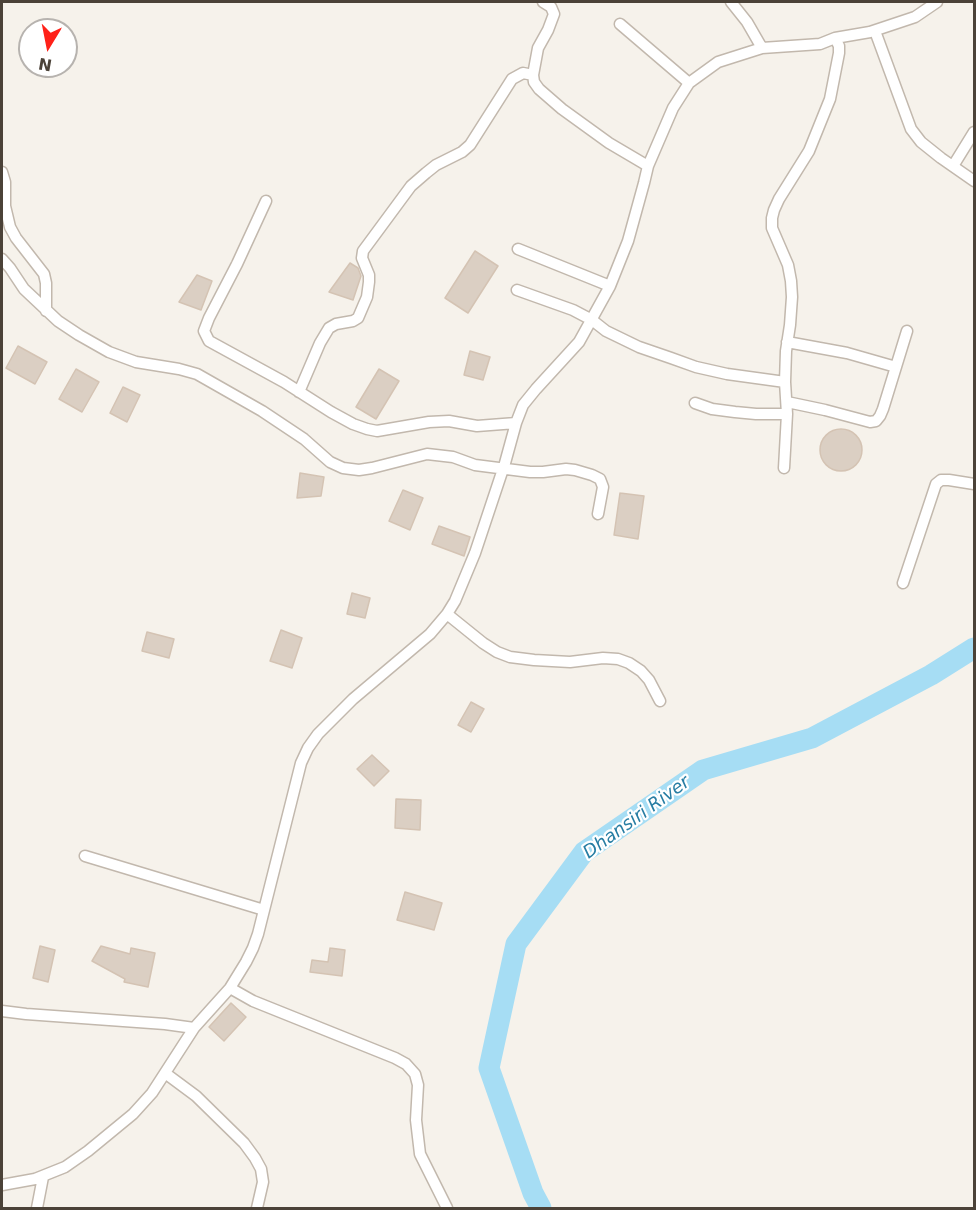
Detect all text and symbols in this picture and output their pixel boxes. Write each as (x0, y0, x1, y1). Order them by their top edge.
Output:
north arrow (18, 18, 78, 78)
text: N (37, 54, 53, 75)
water label: Dhansiri River (579, 772, 695, 864)

